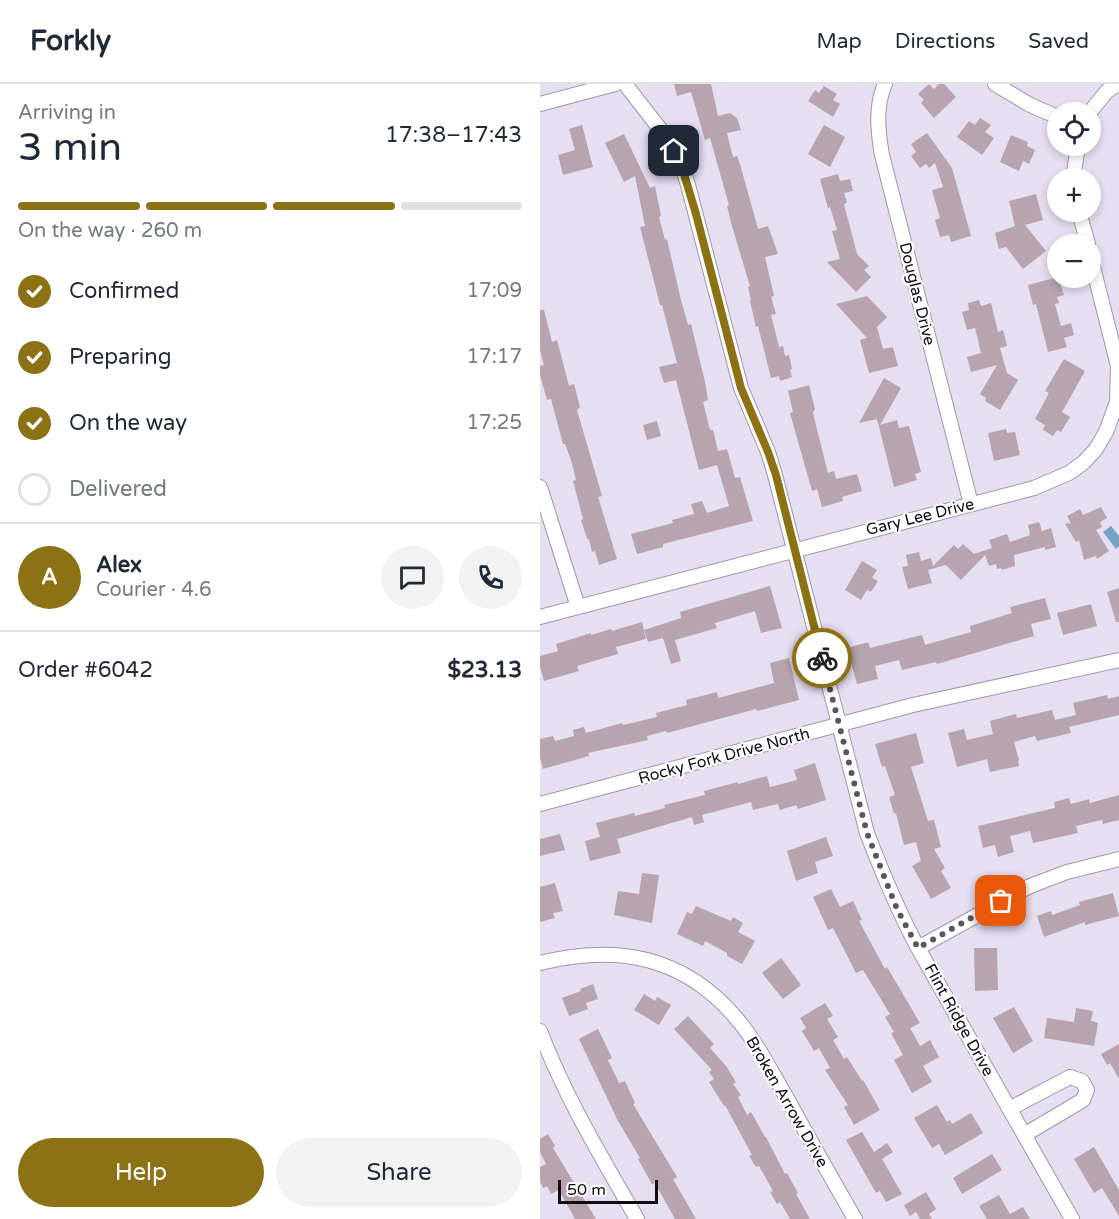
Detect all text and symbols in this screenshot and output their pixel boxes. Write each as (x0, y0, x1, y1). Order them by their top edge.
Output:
text: Forkly (30, 24, 111, 58)
text: Map (816, 29, 862, 54)
text: Directions (895, 29, 995, 54)
text: Saved (1028, 29, 1089, 54)
text: Arriving in (18, 101, 116, 125)
map controls (1047, 102, 1101, 288)
button: locate (1047, 102, 1101, 156)
text: 17:38–17:43 (385, 122, 522, 148)
text: 3 min (18, 124, 122, 171)
pin (648, 125, 699, 176)
icon: home (657, 134, 690, 167)
button: + (1047, 168, 1101, 222)
text: On the way · 260 m (18, 219, 202, 243)
button: − (1047, 234, 1101, 288)
street label: Douglas Drive (895, 240, 939, 348)
icon: check (18, 275, 51, 308)
text: Confirmed (69, 278, 179, 304)
text: 17:09 (467, 279, 522, 303)
icon: check (18, 341, 51, 374)
text: Preparing (69, 344, 172, 370)
text: 17:17 (467, 345, 522, 369)
icon: check (18, 407, 51, 440)
text: On the way (69, 410, 187, 436)
text: 17:25 (467, 411, 522, 435)
text: Delivered (69, 476, 167, 502)
street label: Gary Lee Drive (864, 494, 976, 540)
button: chat (381, 546, 444, 609)
button: phone (459, 546, 522, 609)
text: Alex (96, 552, 142, 578)
text: A (41, 564, 58, 590)
text: Courier · 4.6 (96, 578, 211, 602)
courier (792, 628, 852, 688)
icon: bike (806, 642, 839, 675)
text: Order #6042 (18, 657, 153, 683)
text: $23.13 (447, 657, 522, 683)
street label: Rocky Fork Drive North (636, 723, 812, 789)
pin (975, 875, 1026, 926)
icon: bag (984, 884, 1017, 917)
street label: Flint Ridge Drive (920, 960, 998, 1080)
street label: Broken Arrow Drive (741, 1033, 833, 1171)
button: Help (18, 1138, 264, 1207)
button: Share (276, 1138, 522, 1207)
scale bar (558, 1177, 658, 1204)
text: 50 m (567, 1180, 606, 1200)

